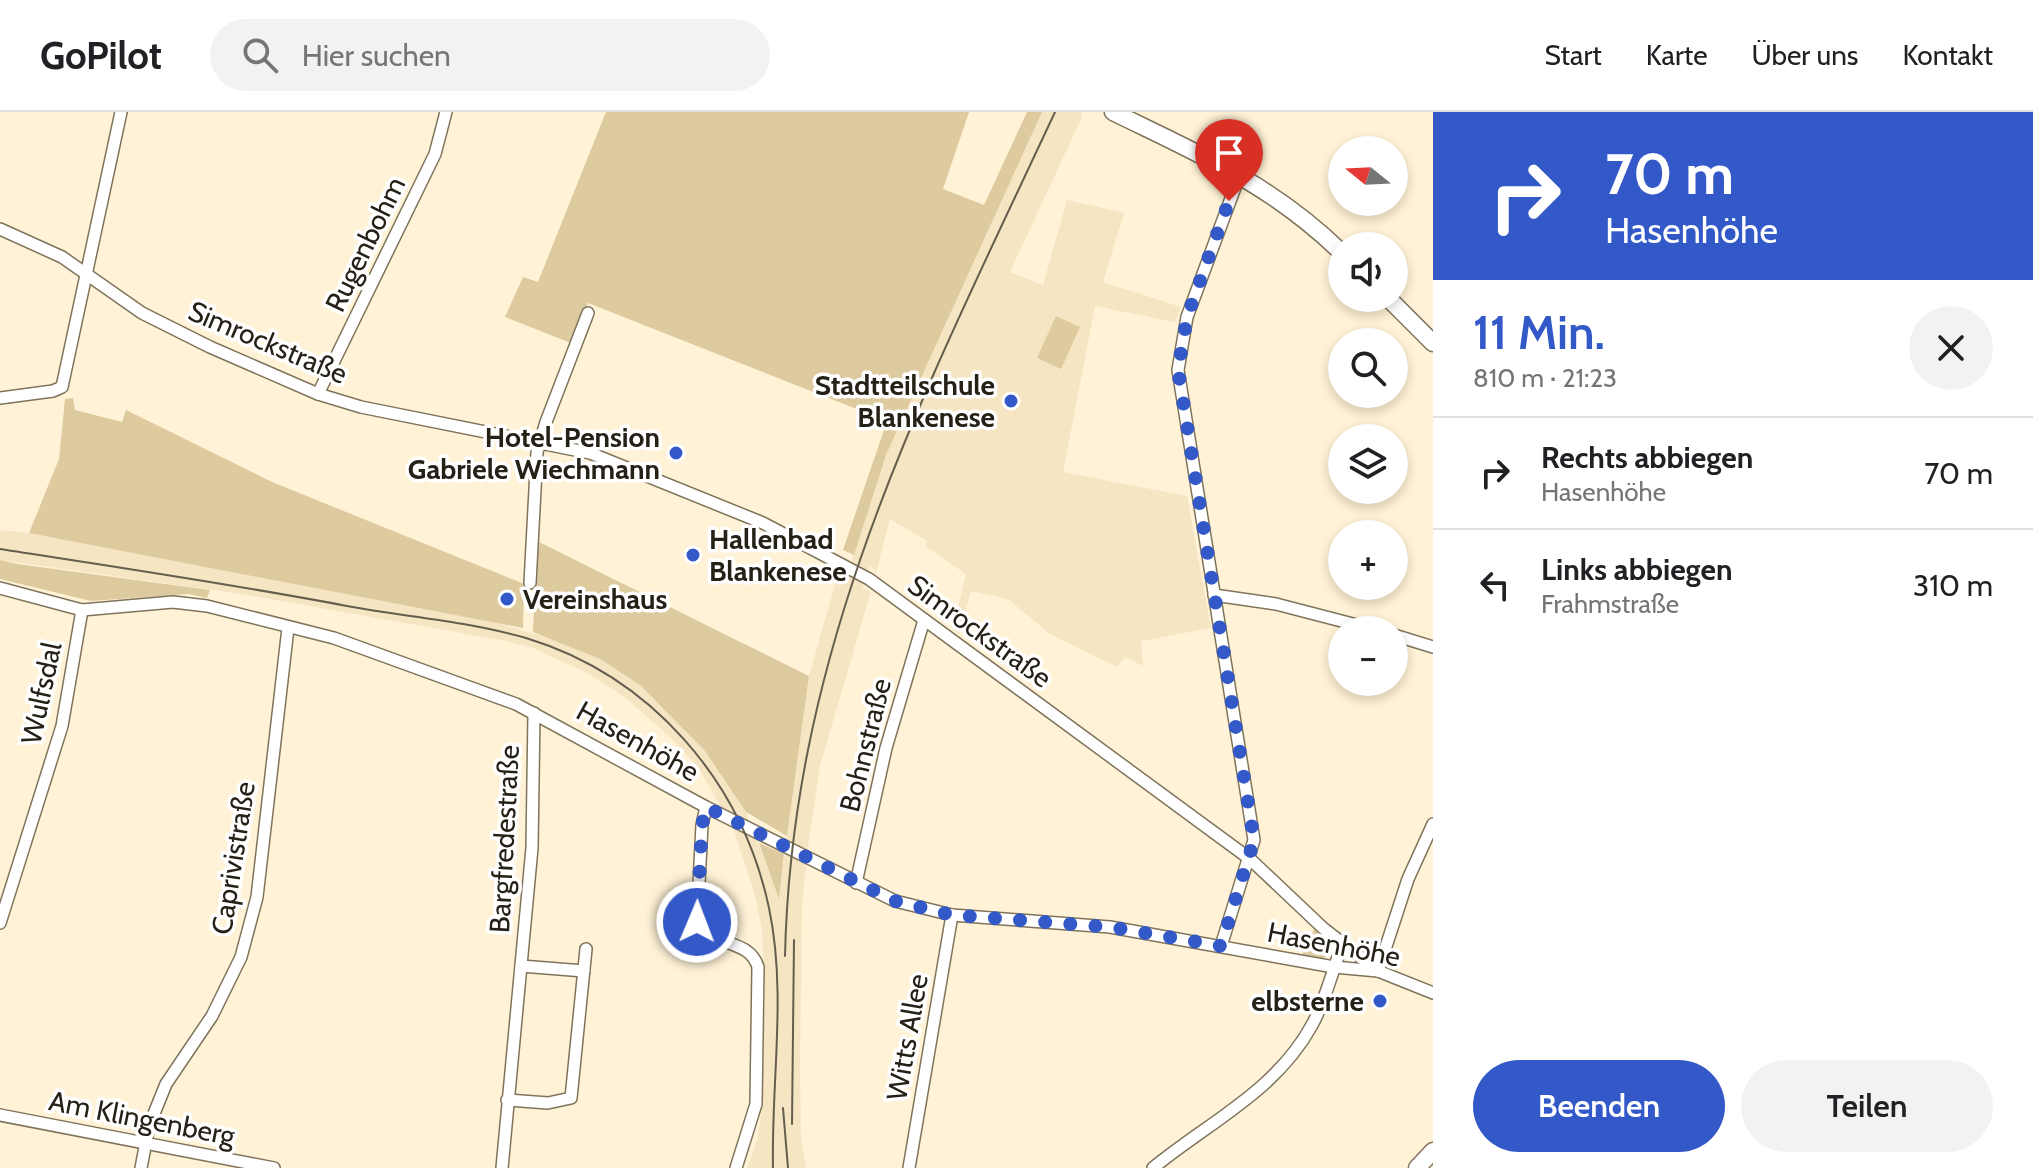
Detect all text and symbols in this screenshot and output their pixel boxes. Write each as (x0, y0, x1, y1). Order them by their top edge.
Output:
search box (210, 19, 770, 91)
text: GoPilot (40, 32, 162, 79)
icon: search (238, 33, 282, 77)
text: Hier suchen (302, 37, 451, 74)
text: Start (1545, 38, 1602, 72)
text: Karte (1646, 38, 1708, 72)
text: Über uns (1752, 38, 1858, 72)
text: Kontakt (1902, 38, 1993, 72)
pin (1195, 119, 1263, 201)
icon: arrive (1207, 131, 1251, 175)
north arrow (1328, 136, 1408, 216)
map controls (1328, 136, 1408, 696)
text: 70 m (1605, 140, 1734, 208)
icon: right (1473, 144, 1577, 248)
street label: Rugenbohm (318, 171, 412, 317)
text: Hasenhöhe (1605, 208, 1778, 252)
button: sound (1328, 232, 1408, 312)
street label: Simrockstraße (183, 293, 353, 391)
text: 11 Min. (1473, 303, 1605, 361)
button: close (1909, 306, 1993, 390)
button: search (1328, 328, 1408, 408)
text: 810 m · 21:23 (1473, 362, 1617, 394)
place label: Stadtteilschule Blankenese (815, 368, 995, 434)
marker: Stadtteilschule Blankenese (1002, 392, 1020, 410)
place label: Hotel-Pension Gabriele Wiechmann (408, 420, 660, 486)
button: layers (1328, 424, 1408, 504)
text: Rechts abbiegen (1541, 439, 1753, 476)
marker: Hotel-Pension Gabriele Wiechmann (667, 444, 685, 462)
icon: right (1473, 451, 1517, 495)
text: 70 m (1924, 455, 1993, 492)
text: Hasenhöhe (1541, 476, 1666, 508)
button: + (1328, 520, 1408, 600)
place label: Hallenbad Blankenese (709, 522, 847, 588)
marker: Hallenbad Blankenese (684, 546, 702, 564)
text: Links abbiegen (1541, 551, 1733, 588)
icon: left (1473, 563, 1517, 607)
street label: Simrockstraße (902, 567, 1058, 695)
text: 310 m (1913, 567, 1993, 604)
place label: Vereinshaus (523, 582, 667, 616)
text: Frahmstraße (1541, 588, 1679, 620)
marker: Vereinshaus (498, 590, 516, 608)
button: − (1328, 616, 1408, 696)
street label: Wulfsdal (14, 639, 68, 747)
street label: Bohnstraße (832, 675, 898, 815)
street label: Hasenhöhe (571, 694, 705, 788)
street label: Bargfredestraße (482, 744, 526, 934)
street label: Caprivistraße (204, 779, 262, 937)
position arrow (655, 880, 739, 964)
street label: Hasenhöhe (1265, 914, 1403, 974)
street label: Witts Allee (879, 971, 935, 1103)
place label: elbsterne (1251, 984, 1364, 1018)
marker: elbsterne (1371, 992, 1389, 1010)
button: Beenden (1473, 1060, 1725, 1152)
button: Teilen (1741, 1060, 1993, 1152)
street label: Am Klingenberg (46, 1083, 239, 1153)

